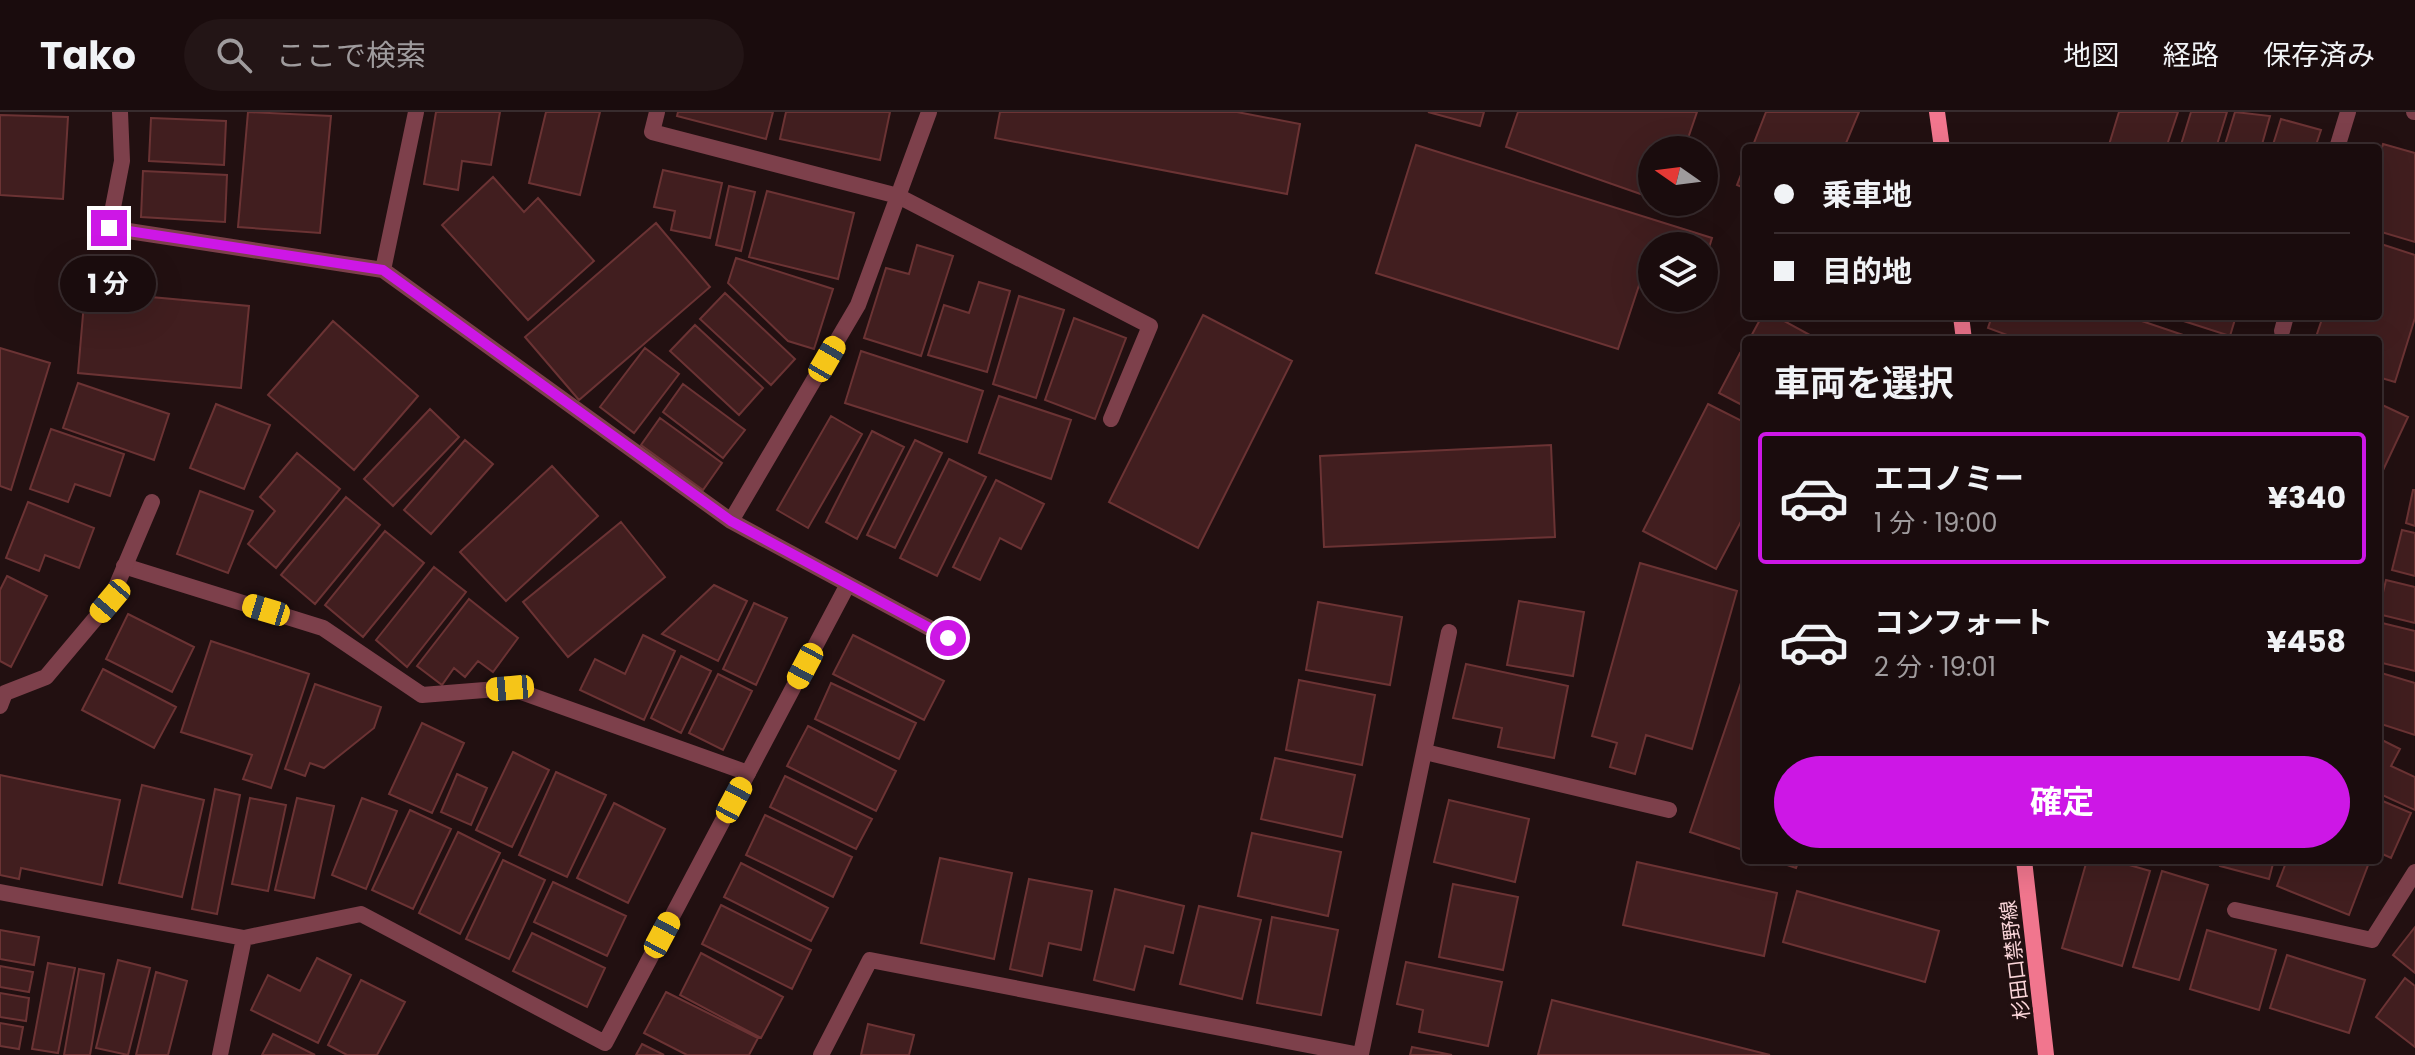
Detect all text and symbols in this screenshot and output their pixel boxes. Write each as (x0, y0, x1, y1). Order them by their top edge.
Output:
search box (184, 19, 744, 91)
text: Tako (40, 29, 136, 82)
icon: search (212, 33, 256, 77)
text: ここで検索 (276, 34, 426, 77)
text: 地図 (2063, 36, 2119, 75)
text: 経路 (2163, 36, 2219, 75)
text: 保存済み (2263, 36, 2375, 75)
north arrow (1638, 136, 1718, 216)
map controls (1638, 136, 1718, 312)
text: 乗車地 (1822, 173, 1912, 216)
route end (91, 210, 127, 246)
button: layers (1638, 232, 1718, 312)
text: 目的地 (1822, 250, 1912, 293)
callout: 1 分 (61, 256, 157, 312)
text: 1 分 (87, 266, 129, 302)
car (805, 332, 849, 386)
text: 車両を選択 (1774, 358, 1954, 409)
text: エコノミー (1874, 457, 2024, 500)
icon: car (1778, 462, 1850, 534)
text: ¥340 (2268, 476, 2346, 519)
text: 1 分 · 19:00 (1874, 505, 1998, 541)
car (85, 575, 135, 627)
car (240, 592, 292, 628)
text: コンフォート (1874, 601, 2053, 644)
icon: car (1778, 606, 1850, 678)
route start (930, 620, 966, 656)
text: ¥458 (2267, 620, 2346, 663)
car (783, 639, 827, 693)
text: 2 分 · 19:01 (1874, 649, 1996, 685)
car (485, 674, 535, 702)
button: 確定 (1774, 756, 2350, 848)
car (712, 773, 756, 827)
street label: 杉田口禁野線 (1994, 899, 2036, 1021)
car (640, 908, 684, 962)

